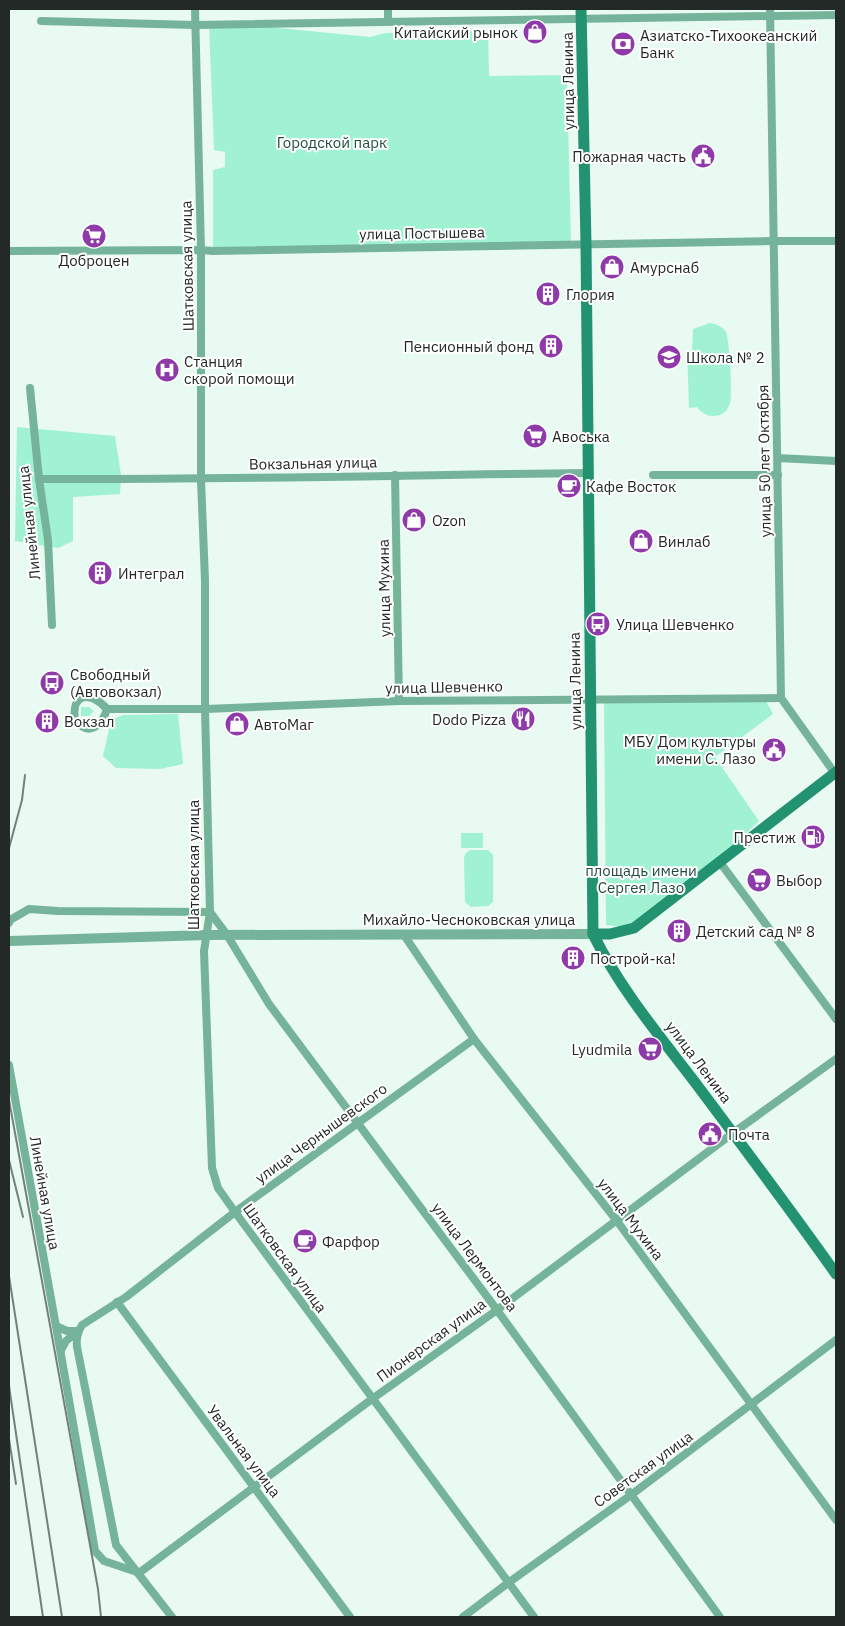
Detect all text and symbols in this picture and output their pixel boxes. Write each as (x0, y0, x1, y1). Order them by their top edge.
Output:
shop icon: Китайский рынок (522, 19, 548, 45)
place label: Китайский рынок (394, 23, 518, 42)
place label: Азиатско-Тихоокеанский Банк (640, 26, 817, 62)
bank icon: Азиатско-Тихоокеанский Банк (610, 31, 636, 57)
street label: улица Ленина (558, 32, 578, 130)
park label: Городской парк (277, 133, 387, 152)
public building icon: Пожарная часть (690, 143, 716, 169)
place label: Пожарная часть (572, 147, 686, 166)
street label: Шатковская улица (176, 200, 198, 332)
street label: улица Постышева (359, 222, 485, 244)
supermarket icon: Доброцен (81, 223, 107, 249)
place label: Доброцен (59, 251, 129, 270)
shop icon: Амурснаб (599, 254, 625, 280)
place label: Амурснаб (630, 258, 699, 277)
building icon: Глория (535, 281, 561, 307)
place label: Глория (566, 285, 615, 304)
building icon: Пенсионный фонд (538, 333, 564, 359)
place label: Пенсионный фонд (403, 337, 534, 356)
school or university icon: Школа № 2 (656, 344, 682, 370)
place label: Школа № 2 (686, 348, 765, 367)
place label: Станция скорой помощи (184, 352, 294, 388)
hospital icon: Станция скорой помощи (154, 357, 180, 383)
street label: улица 50 лет Октября (753, 384, 775, 538)
supermarket icon: Авоська (522, 423, 548, 449)
place label: Авоська (552, 427, 610, 446)
street label: Вокзальная улица (249, 452, 377, 474)
street label: Линейная улица (14, 465, 44, 581)
cafe icon: Кафе Восток (556, 473, 582, 499)
place label: Кафе Восток (586, 477, 676, 496)
shop icon: Ozon (401, 507, 427, 533)
place label: Ozon (432, 511, 466, 530)
shop icon: Винлаб (628, 528, 654, 554)
place label: Винлаб (658, 532, 710, 551)
street label: улица Мухина (374, 539, 394, 637)
building icon: Интеграл (87, 560, 113, 586)
place label: Интеграл (118, 564, 184, 583)
bus stop icon: Улица Шевченко (585, 611, 611, 637)
place label: Улица Шевченко (616, 615, 734, 634)
street label: улица Ленина (565, 632, 585, 730)
place label: Свободный (Автовокзал) (70, 665, 162, 701)
bus stop icon: Свободный (Автовокзал) (39, 670, 65, 696)
street label: улица Шевченко (385, 676, 503, 698)
restaurant icon: Dodo Pizza (510, 706, 536, 732)
building icon: Вокзал (34, 708, 60, 734)
place label: Dodo Pizza (432, 710, 506, 729)
shop icon: АвтоМаг (224, 711, 250, 737)
place label: Вокзал (64, 712, 114, 731)
place label: АвтоМаг (254, 715, 314, 734)
place label: МБУ Дом культуры имени С. Лазо (624, 732, 756, 768)
public building icon: МБУ Дом культуры имени С. Лазо (761, 737, 787, 763)
street label: Шатковская улица (184, 800, 203, 930)
fuel station icon: Престиж (800, 824, 826, 850)
place label: Престиж (734, 828, 796, 847)
park label: площадь имени Сергея Лазо (585, 861, 697, 897)
supermarket icon: Выбор (746, 867, 772, 893)
place label: Выбор (776, 871, 822, 890)
street label: Михайло-Чесноковская улица (363, 910, 575, 929)
building icon: Детский сад № 8 (666, 918, 692, 944)
place label: Детский сад № 8 (696, 922, 815, 941)
building icon: Построй-ка! (560, 945, 586, 971)
place label: Построй-ка! (590, 949, 676, 968)
street label: улица Ленина (662, 1017, 736, 1107)
supermarket icon: Lyudmila (637, 1036, 663, 1062)
place label: Lyudmila (571, 1040, 632, 1059)
street label: улица Чернышевского (251, 1079, 391, 1187)
public building icon: Почта (697, 1121, 723, 1147)
place label: Почта (728, 1125, 770, 1144)
street label: Линейная улица (26, 1135, 64, 1251)
street label: улица Мухина (594, 1174, 668, 1264)
street label: улица Лермонтова (428, 1199, 522, 1315)
street label: Шатковская улица (239, 1200, 331, 1316)
cafe icon: Фарфор (292, 1228, 318, 1254)
place label: Фарфор (322, 1232, 380, 1251)
street label: Пионерская улица (373, 1294, 489, 1386)
street label: Увальная улица (203, 1401, 285, 1501)
street label: Советская улица (590, 1427, 696, 1511)

